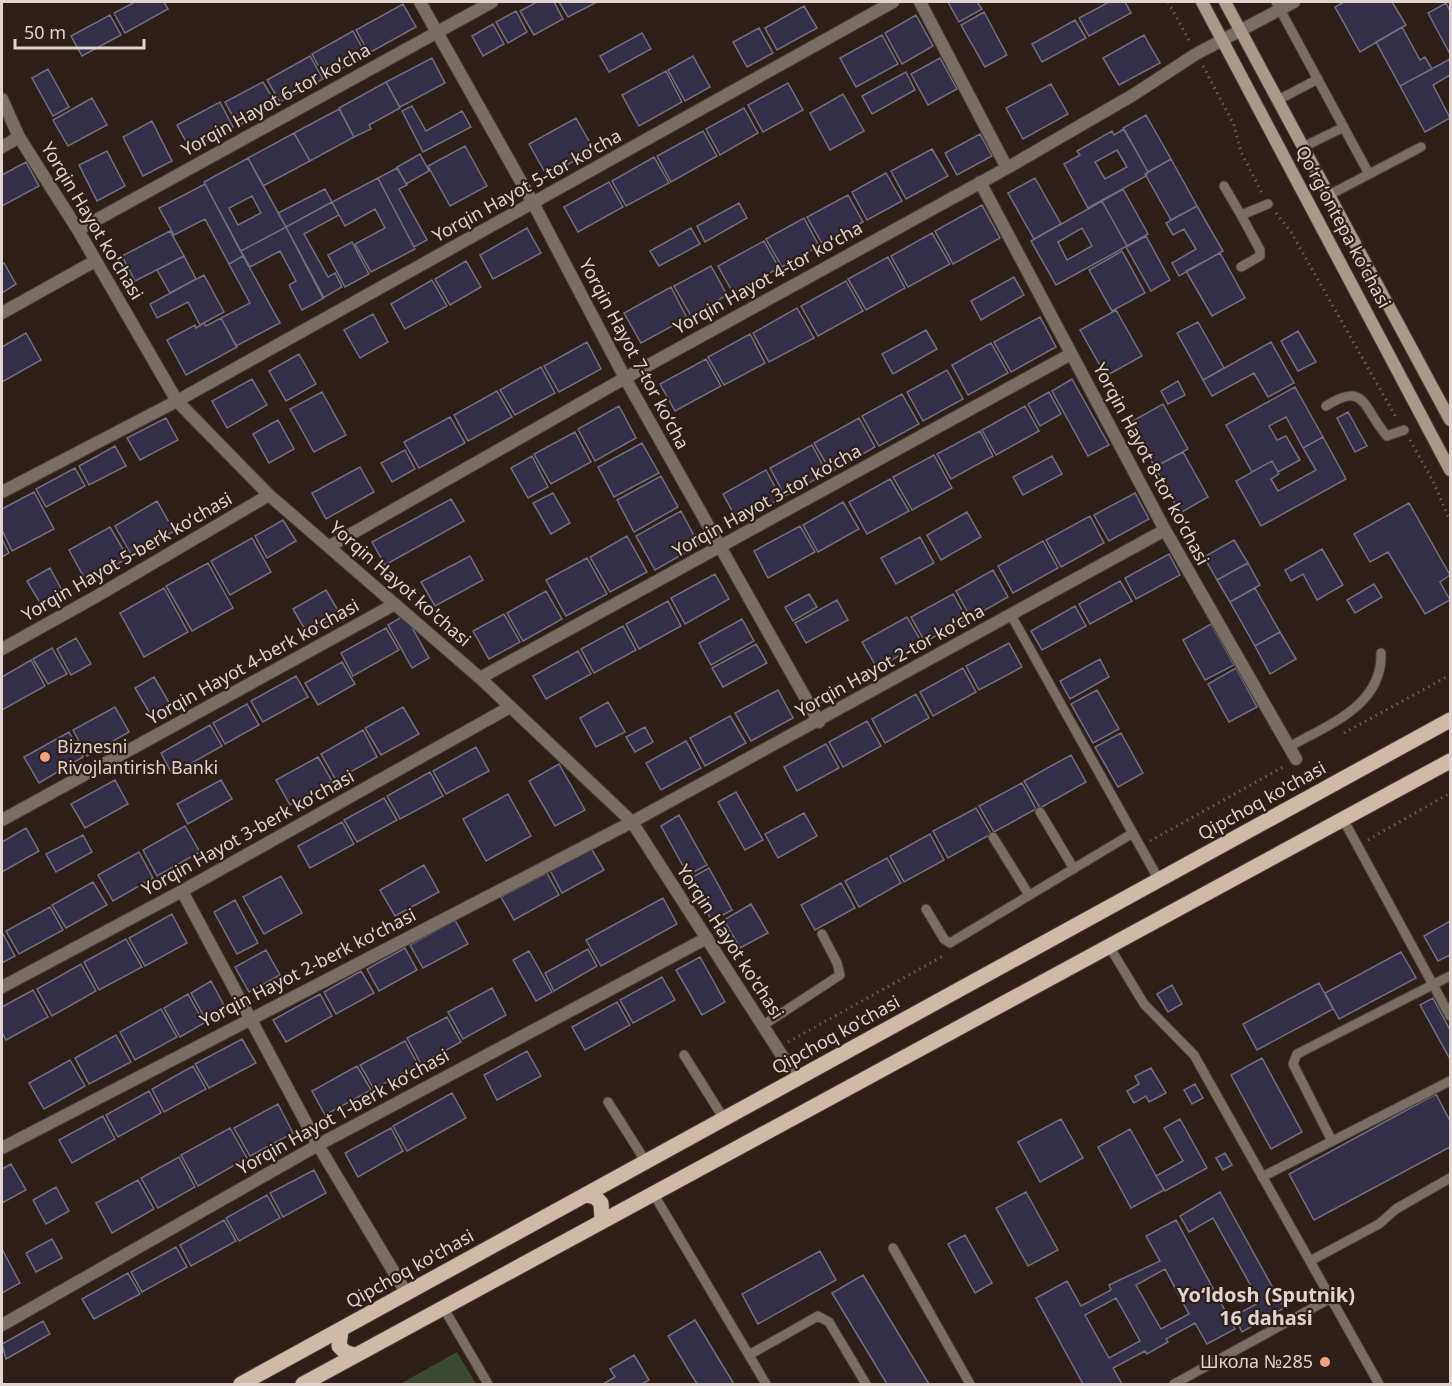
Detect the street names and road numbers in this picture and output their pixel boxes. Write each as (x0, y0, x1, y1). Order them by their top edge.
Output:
street label: Yorqin Hayot 6-tor koʻcha (177, 37, 374, 161)
street label: Yorqin Hayot 5-tor koʻcha (428, 123, 625, 247)
street label: Yorqin Hayot ko'chasi (36, 137, 149, 304)
street label: Qoʻrgʻontepa koʻchasi (1291, 141, 1397, 312)
street label: Yorqin Hayot 4-tor koʻcha (669, 215, 866, 339)
street label: Yorqin Hayot 7-tor koʻcha (574, 254, 695, 453)
street label: Yorqin Hayot 8-tor koʻchasi (1088, 358, 1215, 569)
street label: Yorqin Hayot 3-tor koʻcha (668, 438, 865, 562)
street label: Yorqin Hayot 5-berk koʻchasi (17, 486, 236, 626)
street label: Yorqin Hayot ko'chasi (325, 515, 476, 651)
street label: Yorqin Hayot 4-berk koʻchasi (142, 593, 363, 730)
street label: Yorqin Hayot 2-tor koʻcha (791, 598, 988, 722)
street label: Qipchoq ko'chasi (1193, 755, 1330, 845)
street label: Yorqin Hayot 3-berk koʻchasi (137, 764, 358, 901)
street label: Yorqin Hayot ko'chasi (672, 859, 790, 1023)
street label: Yorqin Hayot 2-berk koʻchasi (195, 902, 420, 1032)
street label: Qipchoq ko'chasi (767, 989, 904, 1079)
street label: Yorqin Hayot 1-berk koʻchasi (232, 1043, 453, 1180)
street label: Qipchoq ko'chasi (341, 1223, 478, 1313)

